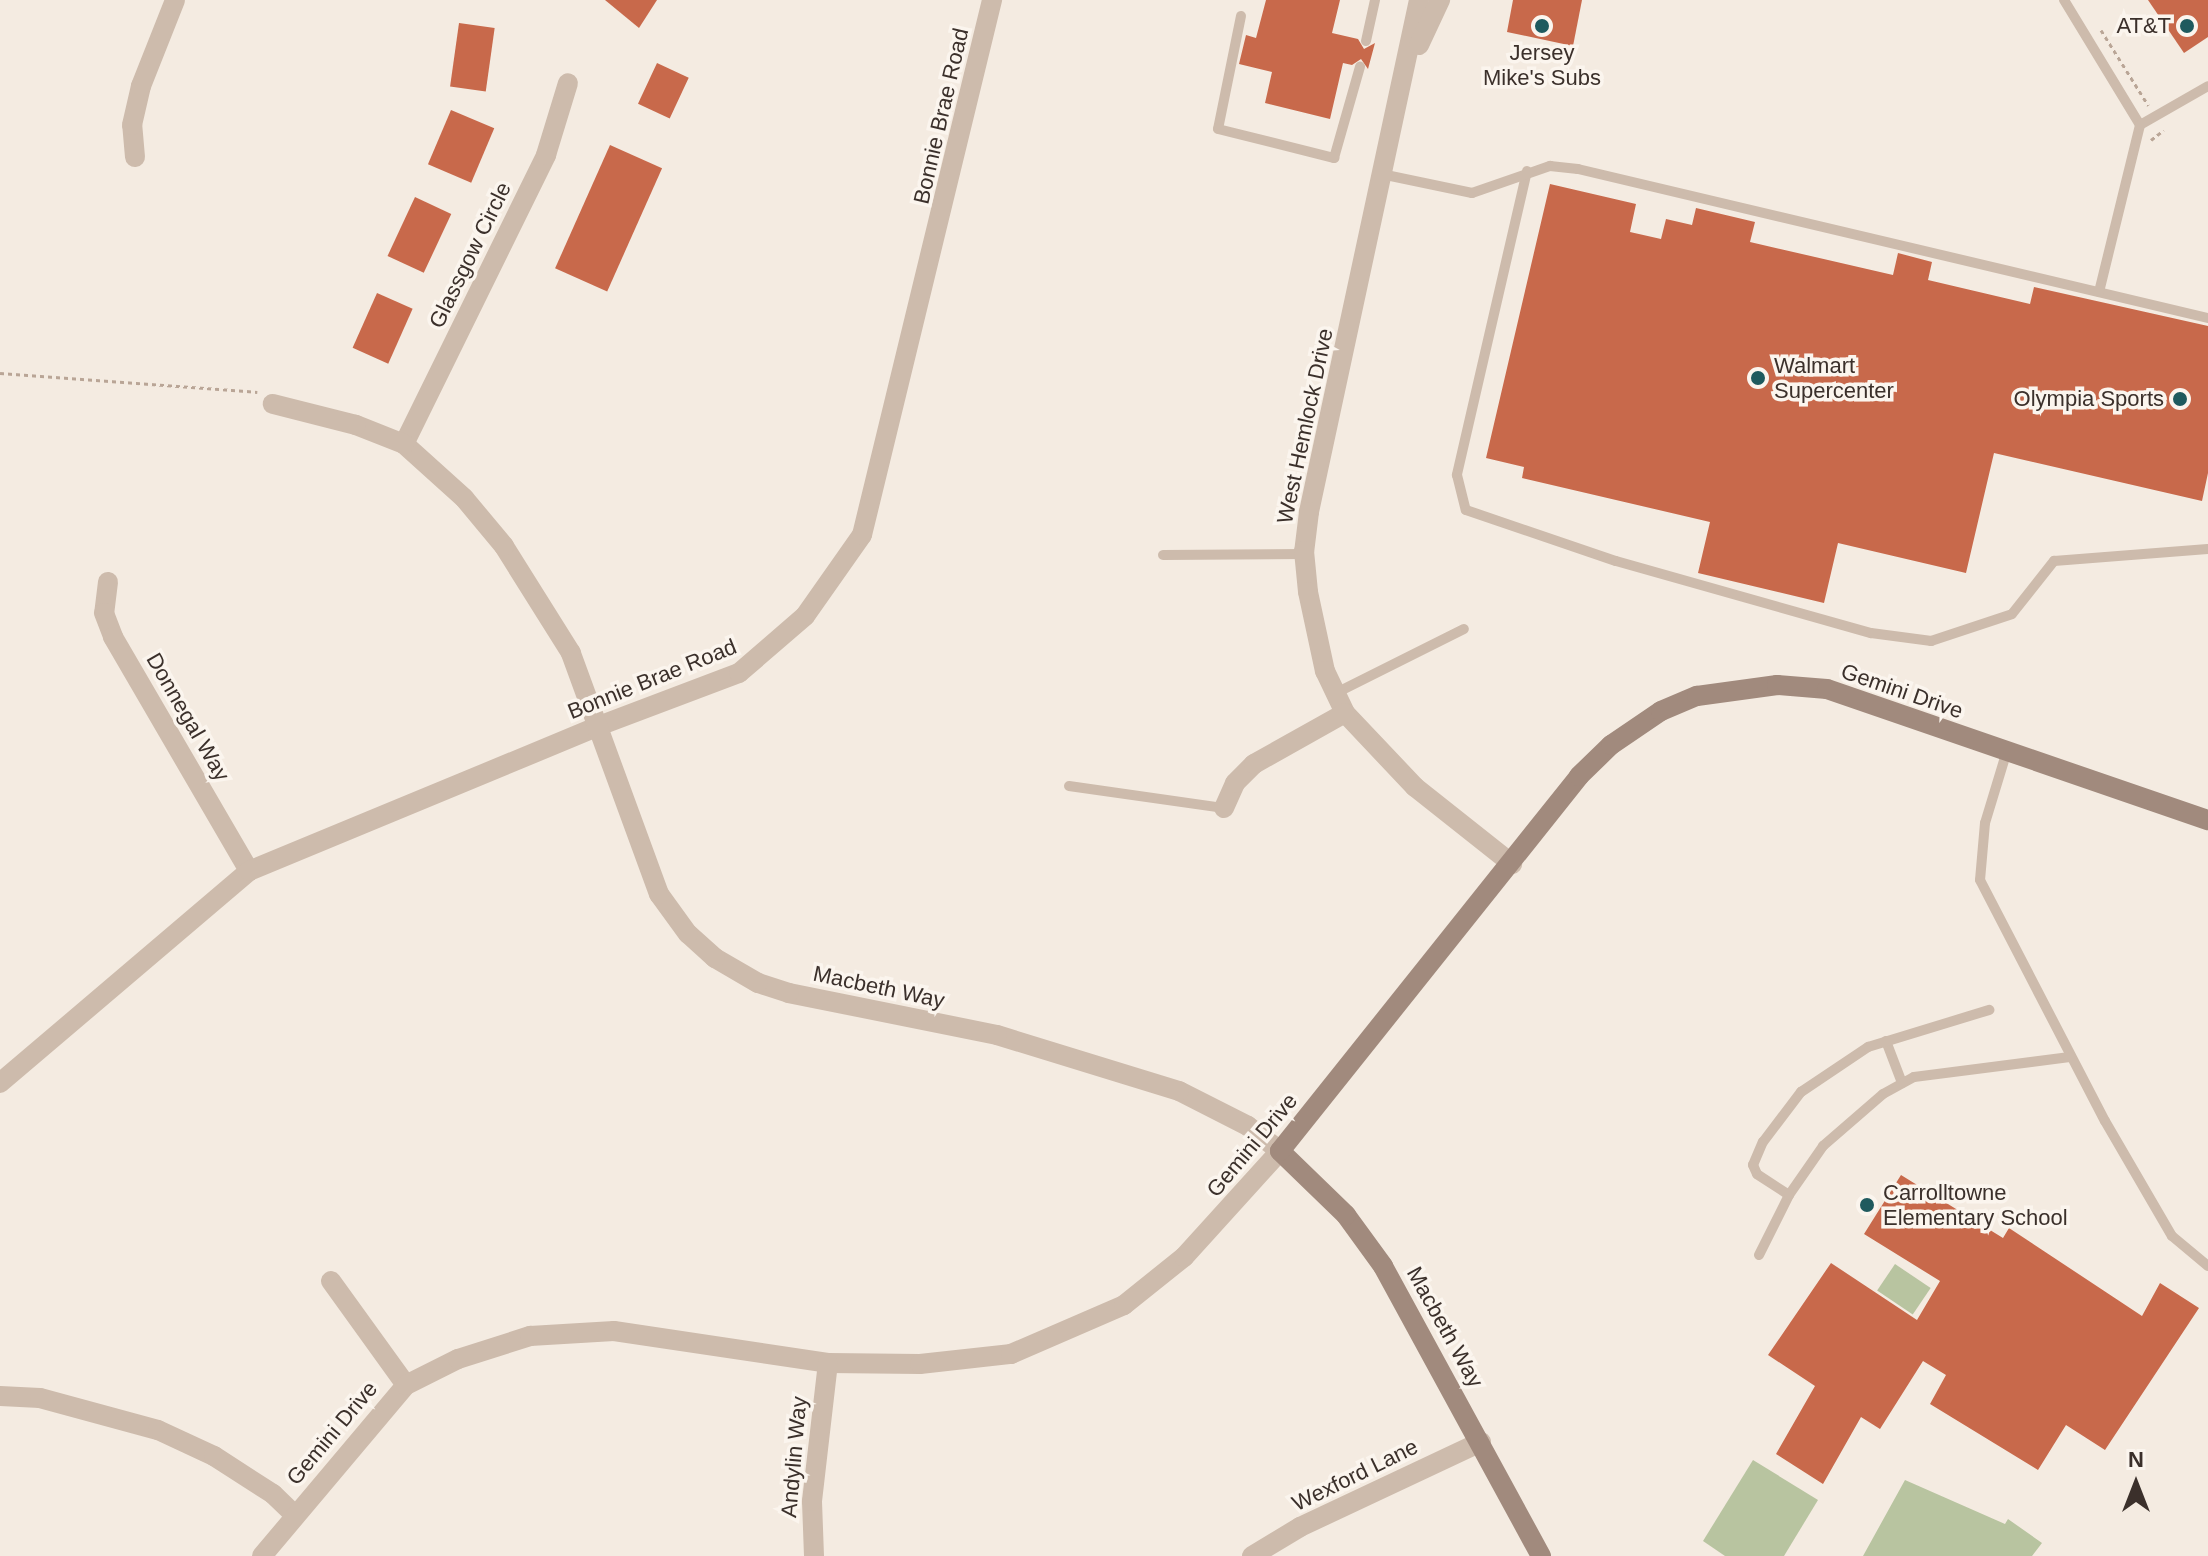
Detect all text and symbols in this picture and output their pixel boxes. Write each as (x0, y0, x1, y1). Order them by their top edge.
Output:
place label: AT&T (2116, 13, 2171, 39)
marker: Jersey Mike's Subs (1533, 17, 1551, 35)
marker: AT&T (2178, 17, 2196, 35)
street label: Bonnie Brae Road (908, 25, 974, 207)
place label: Jersey Mike's Subs (1483, 39, 1601, 90)
street label: Glassgow Circle (423, 178, 517, 332)
street label: West Hemlock Drive (1271, 326, 1339, 526)
place label: Walmart Supercenter (1774, 352, 1894, 404)
marker: Walmart Supercenter (1749, 369, 1767, 387)
place label: Olympia Sports (2014, 386, 2164, 412)
marker: Olympia Sports (2171, 390, 2189, 408)
street label: Bonnie Brae Road (564, 633, 740, 725)
street label: Donnegal Way (141, 648, 235, 786)
street label: Gemini Drive (1838, 658, 1966, 724)
street label: Macbeth Way (811, 960, 947, 1014)
street label: Gemini Drive (1201, 1088, 1303, 1202)
place label: Carrolltowne Elementary School (1883, 1179, 2068, 1230)
marker: Carrolltowne Elementary School (1858, 1196, 1876, 1214)
street label: Macbeth Way (1401, 1262, 1489, 1392)
street label: Gemini Drive (281, 1376, 383, 1490)
street label: Andylin Way (776, 1395, 812, 1519)
street label: Wexford Lane (1288, 1433, 1422, 1517)
north arrow (2096, 1444, 2176, 1524)
text: N (2128, 1447, 2144, 1472)

